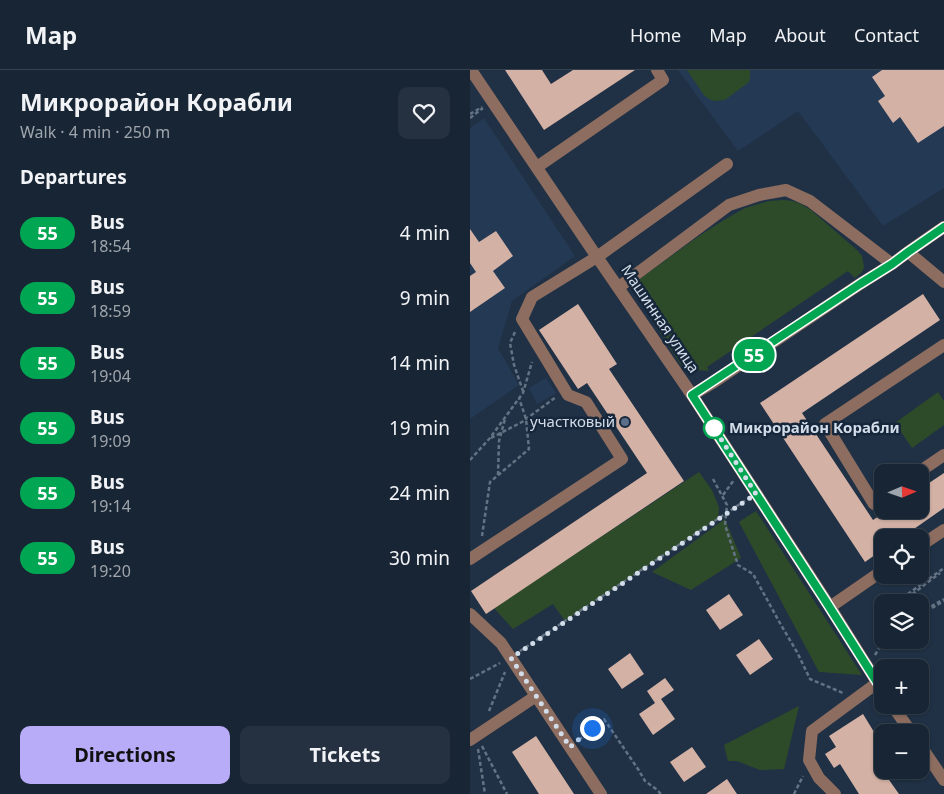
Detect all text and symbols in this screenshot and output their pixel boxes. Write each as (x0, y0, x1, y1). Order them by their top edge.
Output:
text: Map (25, 18, 77, 51)
text: Home (630, 23, 681, 47)
text: Map (709, 23, 747, 47)
text: About (775, 23, 826, 47)
text: Contact (854, 23, 919, 47)
text: Микрорайон Корабли (20, 85, 293, 118)
button: heart (398, 87, 450, 139)
text: Walk · 4 min · 250 m (20, 121, 170, 143)
text: Departures (20, 164, 127, 190)
text: Bus (90, 209, 125, 235)
text: 4 min (400, 220, 450, 246)
text: 55 (37, 221, 58, 245)
text: 18:54 (90, 235, 131, 257)
street label: Машинная улица (617, 260, 704, 376)
text: Bus (90, 274, 125, 300)
text: 9 min (400, 285, 450, 311)
text: 55 (37, 286, 58, 310)
text: 18:59 (90, 300, 131, 322)
text: Bus (90, 339, 125, 365)
line badge: 55 (732, 339, 776, 371)
text: 55 (744, 343, 764, 367)
text: 14 min (389, 350, 450, 376)
text: 55 (37, 351, 58, 375)
text: 19:04 (90, 365, 131, 387)
text: Bus (90, 404, 125, 430)
place label: участковый (530, 411, 615, 431)
text: 19 min (389, 415, 450, 441)
text: 55 (37, 416, 58, 440)
marker: участковый (619, 416, 631, 428)
marker: Микрорайон Корабли (703, 417, 725, 439)
place label: Микрорайон Корабли (729, 417, 900, 437)
text: 19:09 (90, 430, 131, 452)
north arrow (874, 464, 929, 519)
map controls (874, 464, 929, 779)
text: Bus (90, 469, 125, 495)
text: 24 min (389, 480, 450, 506)
text: 55 (37, 481, 58, 505)
text: 19:14 (90, 495, 131, 517)
button: locate (874, 529, 929, 584)
text: Bus (90, 534, 125, 560)
text: 30 min (389, 545, 450, 571)
text: 55 (37, 546, 58, 570)
text: 19:20 (90, 560, 131, 582)
button: layers (874, 594, 929, 649)
button: + (874, 659, 929, 714)
your location (580, 716, 605, 741)
button: − (874, 724, 929, 779)
button: Directions (20, 726, 230, 784)
button: Tickets (240, 726, 450, 784)

